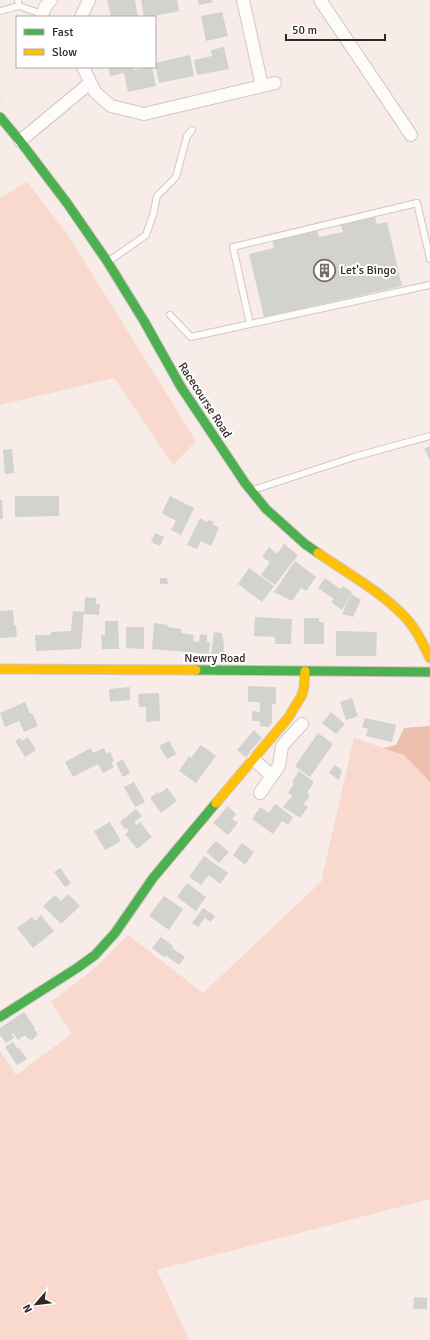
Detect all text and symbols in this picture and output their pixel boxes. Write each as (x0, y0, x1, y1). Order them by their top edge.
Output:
legend (16, 16, 156, 68)
scale bar (286, 16, 385, 42)
text: 50 m (292, 23, 317, 38)
text: Fast (52, 25, 73, 40)
text: Slow (52, 45, 77, 60)
building icon: Let's Bingo (312, 257, 338, 283)
place label: Let's Bingo (340, 263, 396, 278)
street label: Racecourse Road (175, 360, 235, 441)
street label: Newry Road (184, 651, 246, 666)
north arrow (16, 1284, 56, 1324)
text: N (20, 1302, 35, 1315)

